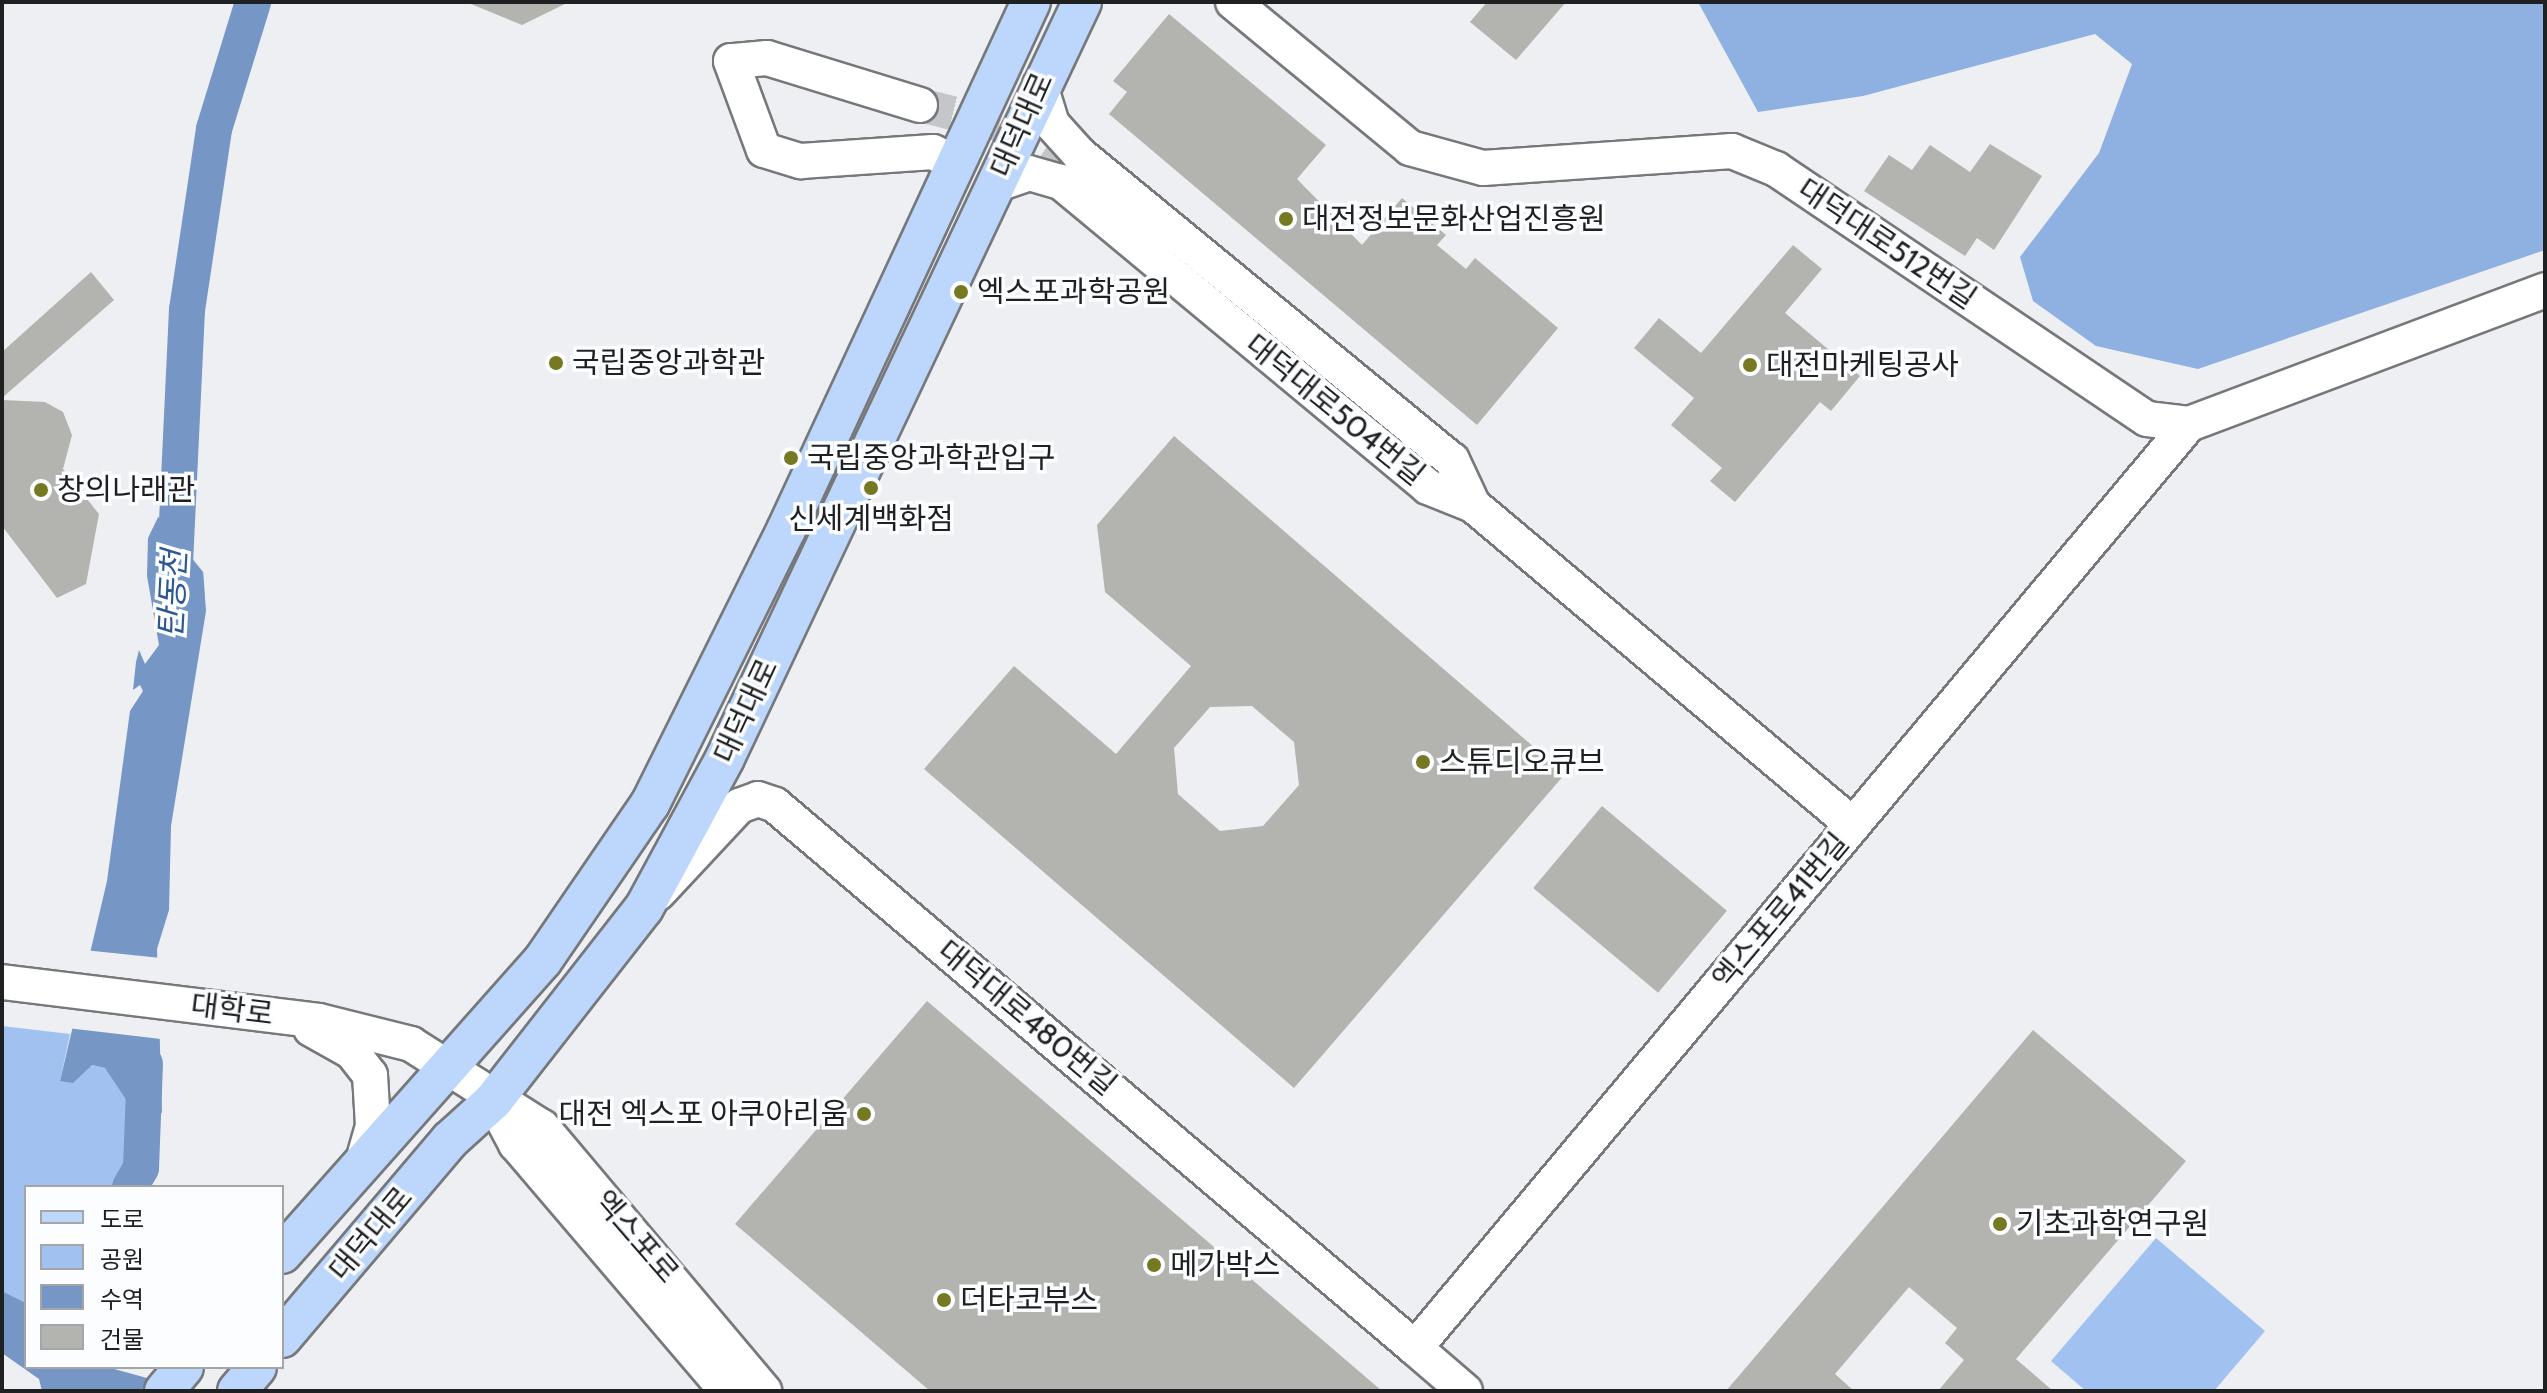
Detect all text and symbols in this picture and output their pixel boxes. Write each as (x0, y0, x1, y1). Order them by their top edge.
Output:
street label: 대덕대로 (983, 67, 1061, 183)
street label: 대덕대로512번길 (1791, 171, 1983, 317)
place label: 대전정보문화산업진흥원 (1302, 201, 1606, 237)
marker: 대전정보문화산업진흥원 (1277, 210, 1295, 228)
place label: 엑스포과학공원 (977, 274, 1170, 310)
marker: 엑스포과학공원 (952, 283, 970, 301)
street label: 대덕대로504번길 (1238, 327, 1432, 493)
place label: 국립중앙과학관 (572, 345, 765, 381)
place label: 대전마케팅공사 (1766, 347, 1959, 383)
marker: 국립중앙과학관 (547, 354, 565, 372)
marker: 대전마케팅공사 (1741, 356, 1759, 374)
place label: 국립중앙과학관입구 (807, 440, 1055, 476)
marker: 국립중앙과학관입구 (782, 449, 800, 467)
place label: 창의나래관 (57, 472, 195, 508)
marker: 신세계백화점 (862, 479, 880, 497)
marker: 창의나래관 (32, 481, 50, 499)
place label: 신세계백화점 (788, 501, 954, 537)
water label: 탄동천 (152, 549, 194, 639)
street label: 대덕대로 (706, 653, 786, 769)
place label: 스튜디오큐브 (1439, 744, 1605, 780)
marker: 스튜디오큐브 (1414, 753, 1432, 771)
street label: 엑스포로41번길 (1705, 826, 1857, 996)
street label: 대덕대로480번길 (930, 933, 1124, 1103)
street label: 대학로 (189, 987, 275, 1033)
place label: 대전 엑스포 아쿠아리움 (559, 1096, 848, 1132)
marker: 대전 엑스포 아쿠아리움 (855, 1105, 873, 1123)
street label: 대덕대로 (322, 1180, 420, 1288)
street label: 엑스포로 (586, 1184, 686, 1290)
legend (24, 1185, 284, 1369)
text: 도로 (100, 1205, 144, 1234)
place label: 기초과학연구원 (2016, 1206, 2209, 1242)
marker: 기초과학연구원 (1991, 1215, 2009, 1233)
text: 공원 (100, 1245, 144, 1274)
place label: 메가박스 (1170, 1247, 1280, 1283)
marker: 메가박스 (1145, 1256, 1163, 1274)
place label: 더타코부스 (960, 1282, 1098, 1318)
text: 수역 (100, 1285, 144, 1314)
marker: 더타코부스 (935, 1291, 953, 1309)
text: 건물 (100, 1325, 144, 1354)

